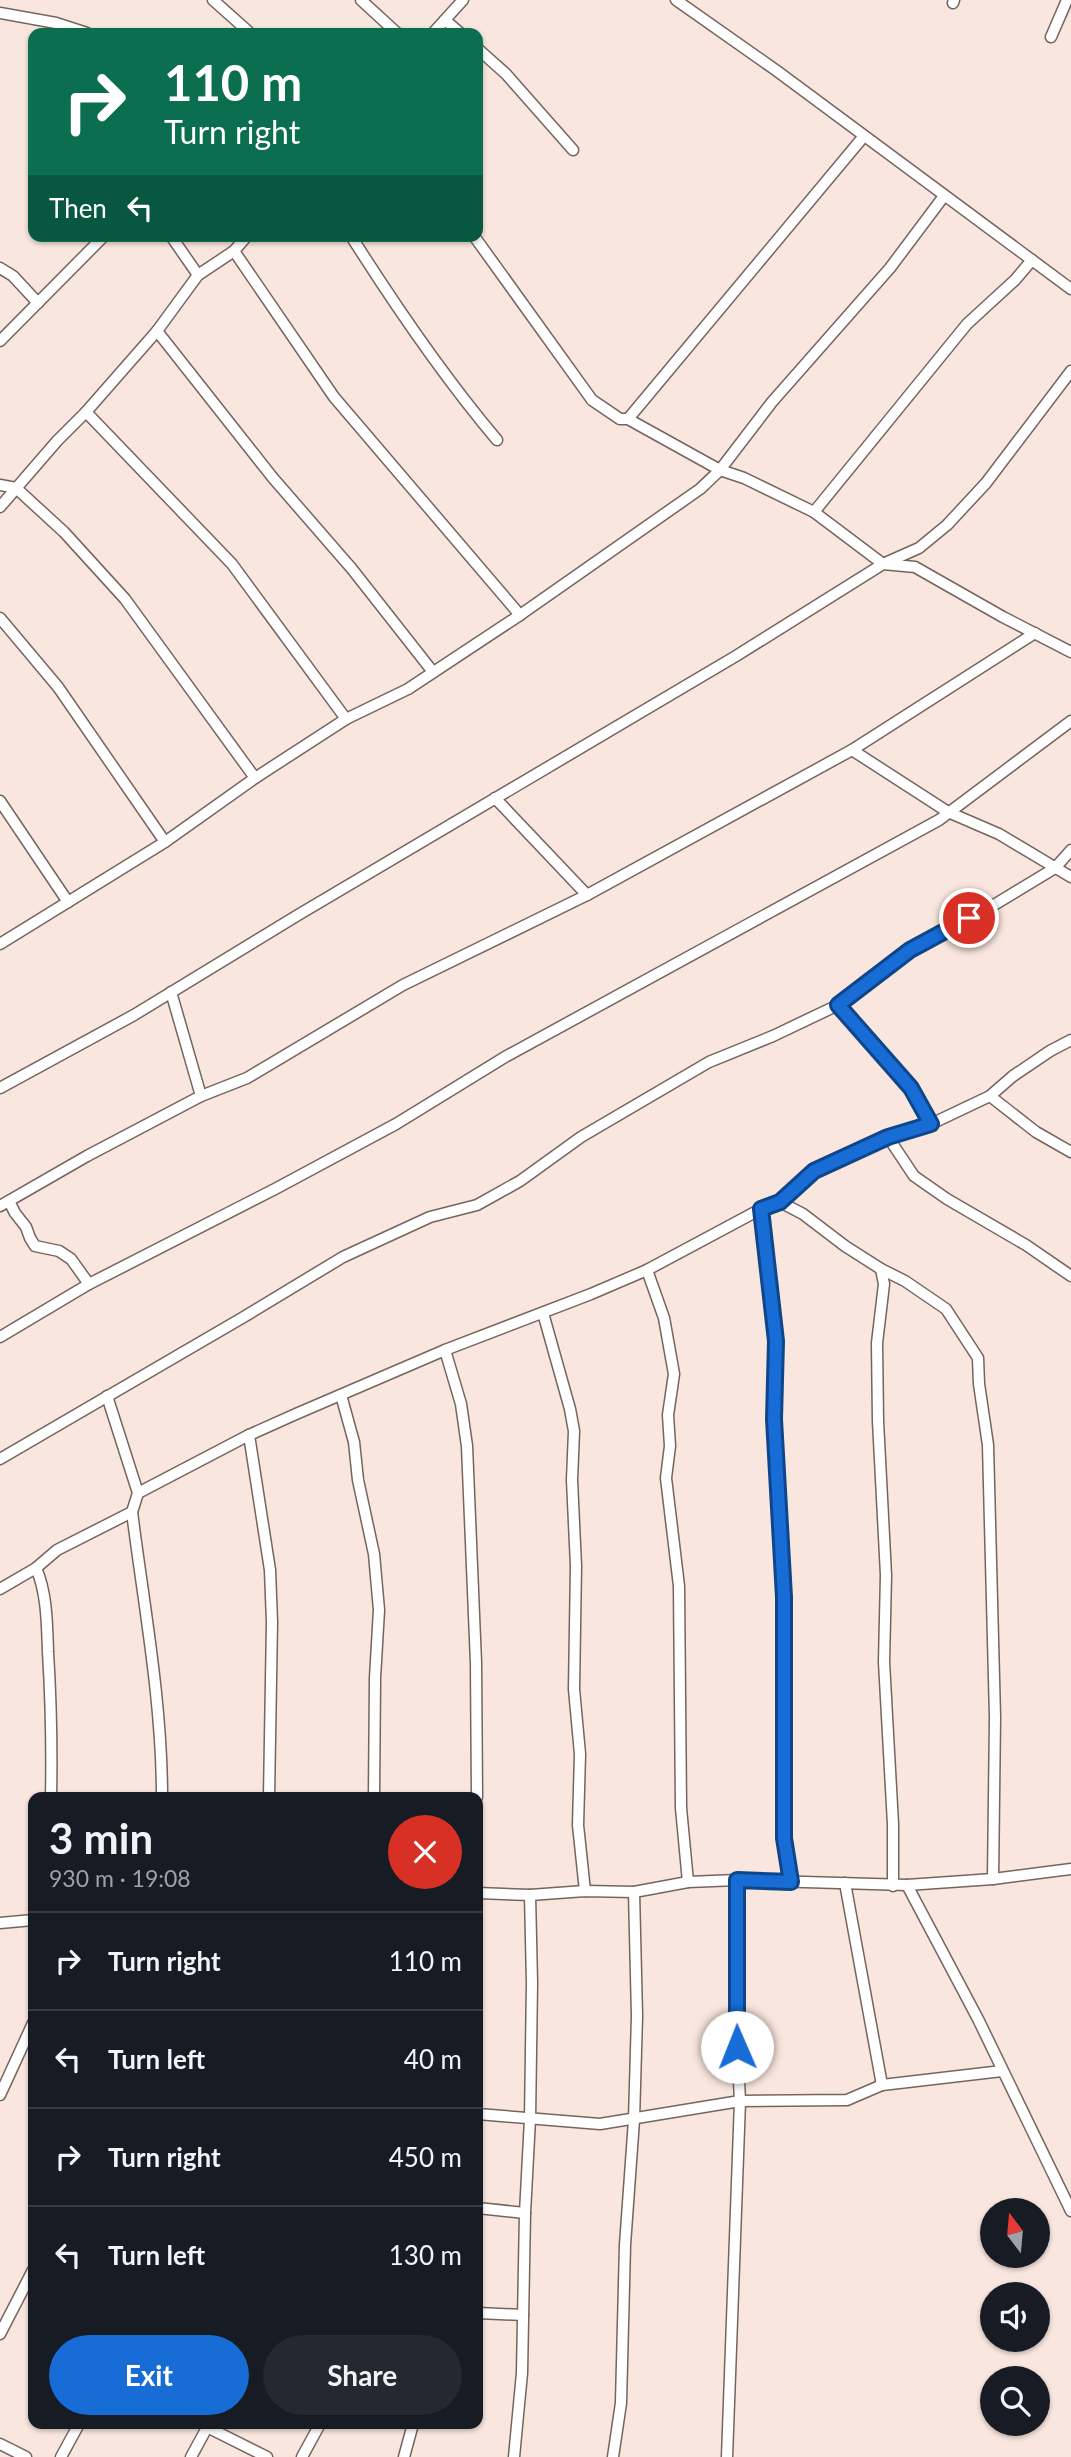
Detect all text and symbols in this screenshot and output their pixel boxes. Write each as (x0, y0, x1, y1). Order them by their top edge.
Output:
text: 110 m (164, 53, 302, 111)
icon: right (49, 56, 140, 147)
text: Turn right (164, 112, 300, 151)
icon: left (121, 189, 159, 227)
text: Then (49, 192, 107, 224)
pin (939, 888, 999, 948)
icon: arrive (950, 899, 988, 937)
text: 3 min (49, 1813, 153, 1863)
button: close (388, 1815, 462, 1889)
text: 930 m · 19:08 (49, 1864, 191, 1892)
icon: right (49, 1942, 87, 1980)
text: Turn right (108, 1945, 221, 1977)
text: 110 m (389, 1945, 462, 1977)
position arrow (700, 2010, 774, 2084)
icon: left (49, 2040, 87, 2078)
text: Turn left (108, 2043, 205, 2075)
text: 40 m (404, 2043, 462, 2075)
icon: right (49, 2138, 87, 2176)
text: Turn right (108, 2141, 221, 2173)
text: 450 m (389, 2141, 462, 2173)
north arrow (980, 2198, 1050, 2268)
map controls (980, 2198, 1050, 2436)
icon: left (49, 2236, 87, 2274)
text: Turn left (108, 2239, 205, 2271)
text: 130 m (389, 2239, 462, 2271)
button: sound (980, 2282, 1050, 2352)
button: Exit (49, 2335, 249, 2415)
button: Share (263, 2335, 462, 2415)
button: search (980, 2366, 1050, 2436)

